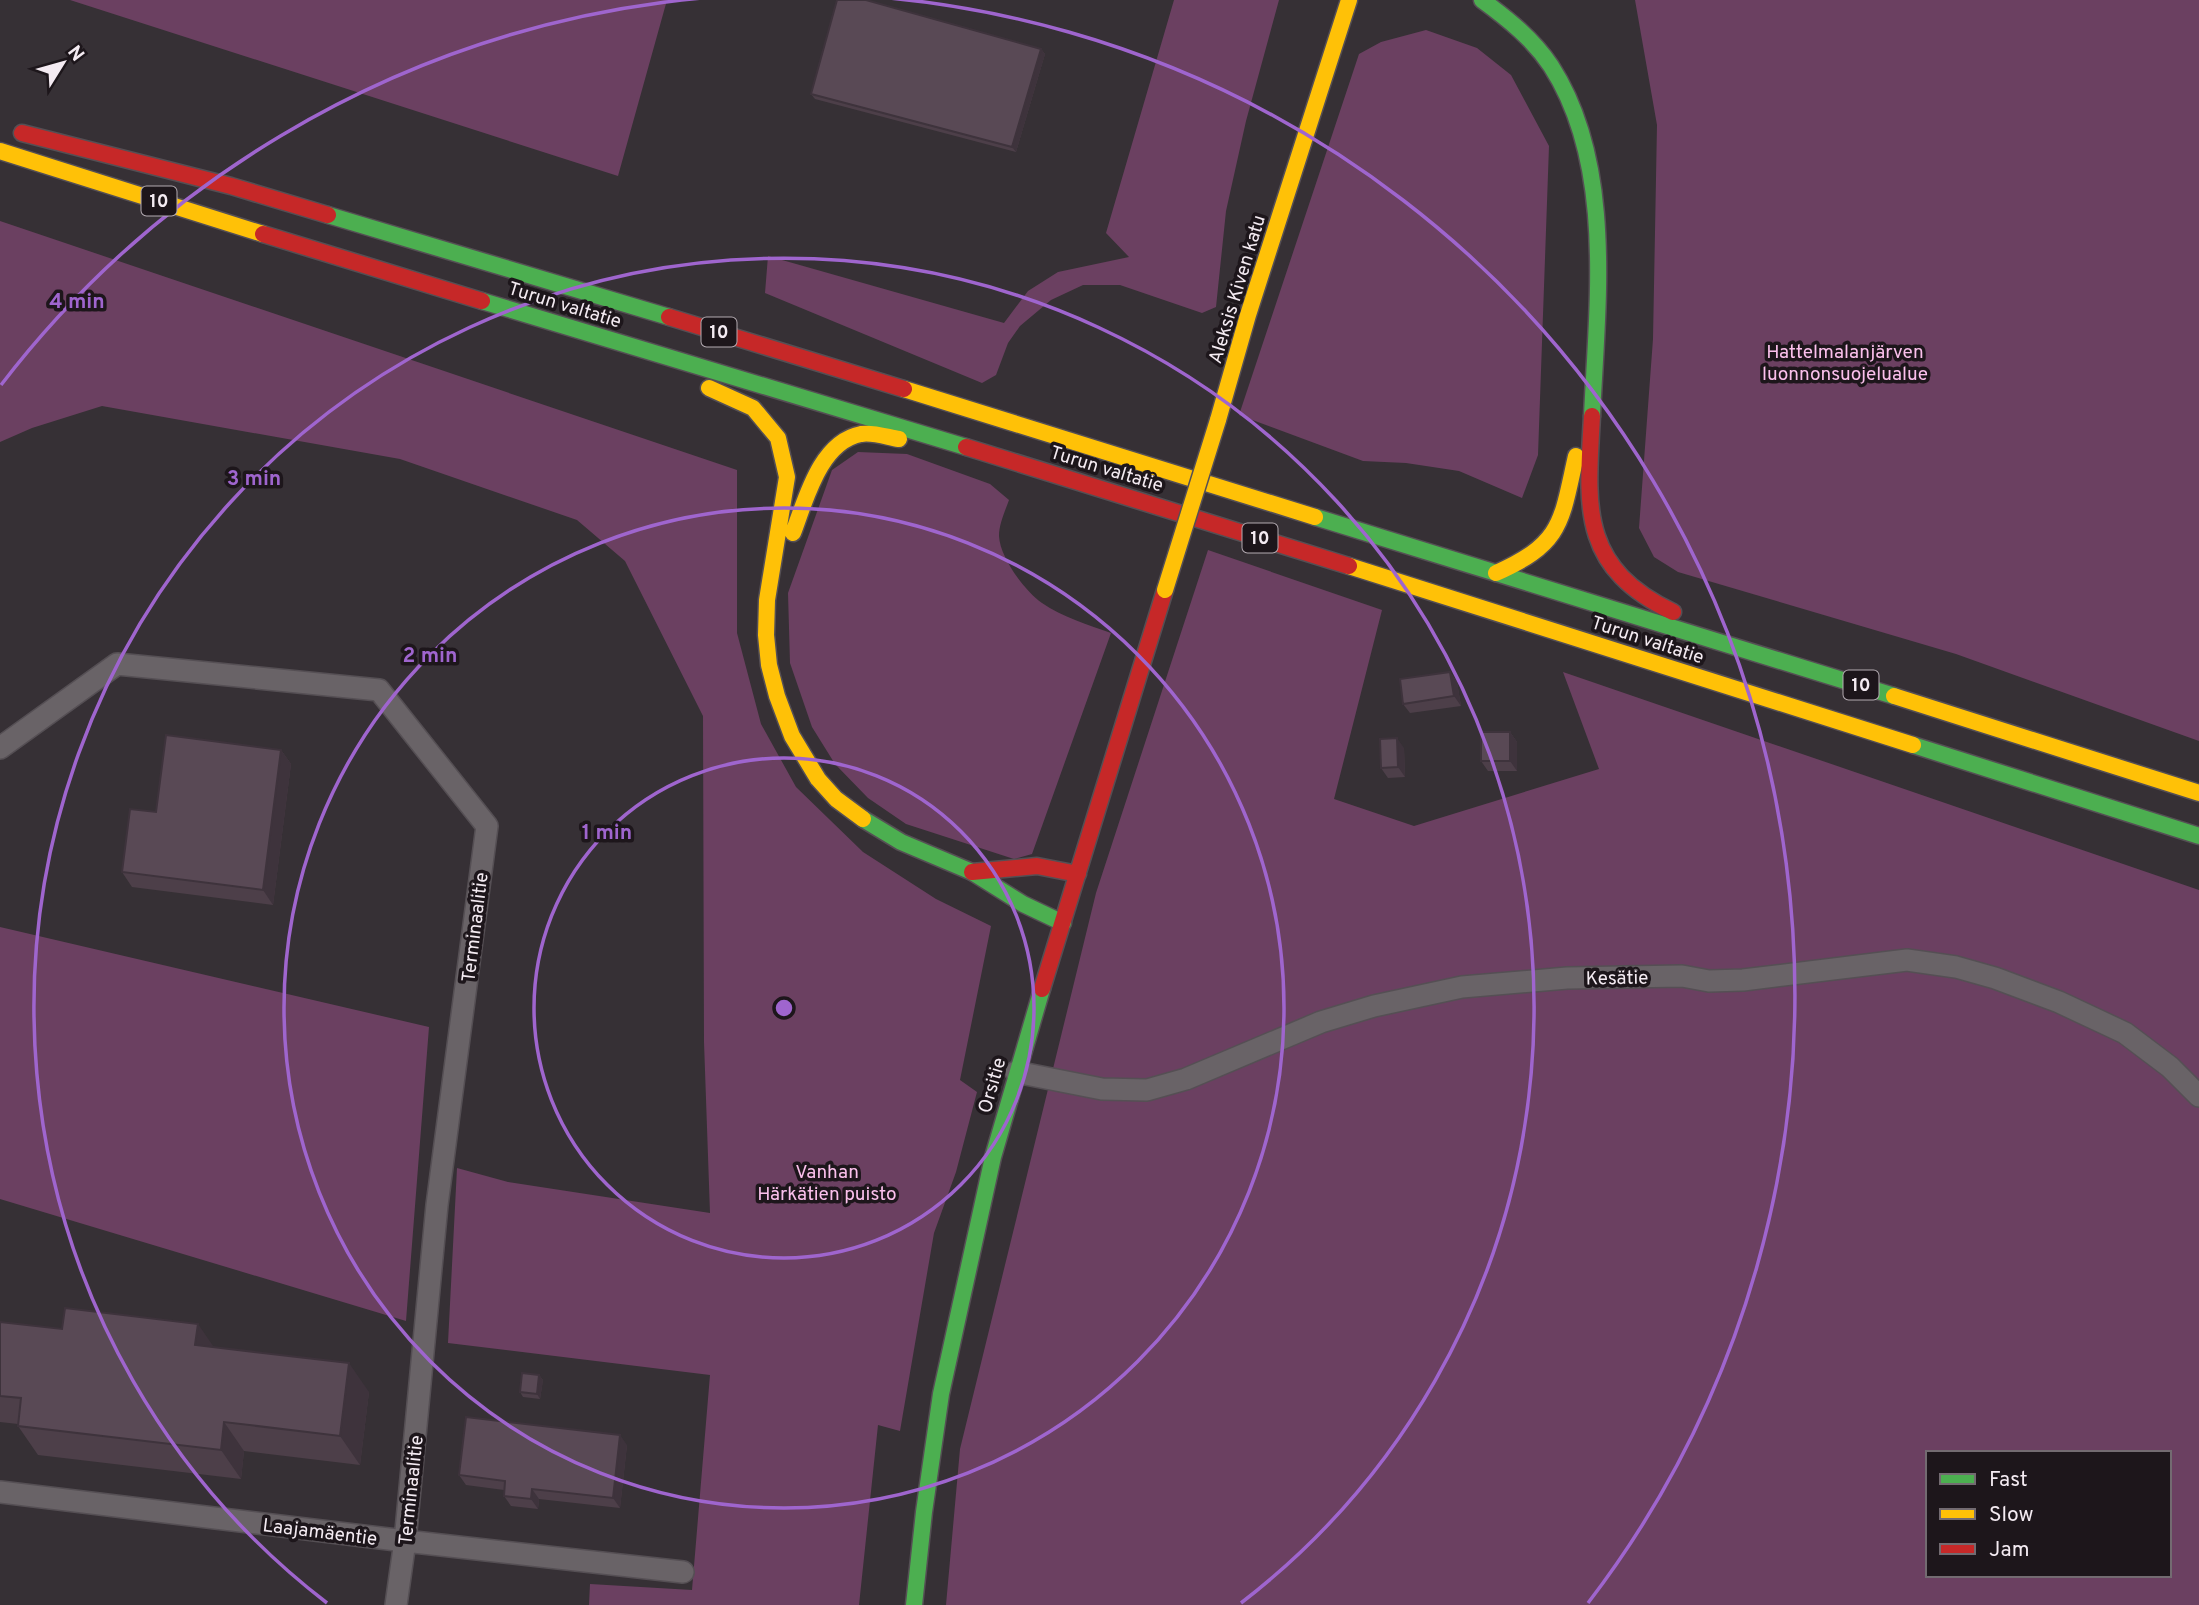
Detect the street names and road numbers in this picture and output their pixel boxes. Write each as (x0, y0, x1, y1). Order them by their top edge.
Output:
road number: 10 (142, 186, 176, 216)
street label: Aleksis Kiven katu (1204, 212, 1272, 367)
street label: Turun valtatie (505, 277, 624, 335)
road number: 10 (702, 318, 736, 346)
street label: Turun valtatie (1047, 441, 1166, 499)
road number: 10 (1242, 524, 1278, 552)
street label: Turun valtatie (1588, 611, 1707, 670)
road number: 10 (1843, 670, 1878, 700)
street label: Terminaalitie (457, 871, 495, 984)
street label: Kesätie (1585, 966, 1649, 992)
street label: Orsitie (974, 1055, 1012, 1116)
street label: Terminaalitie (394, 1434, 430, 1546)
street label: Laajamäentie (261, 1514, 378, 1552)

